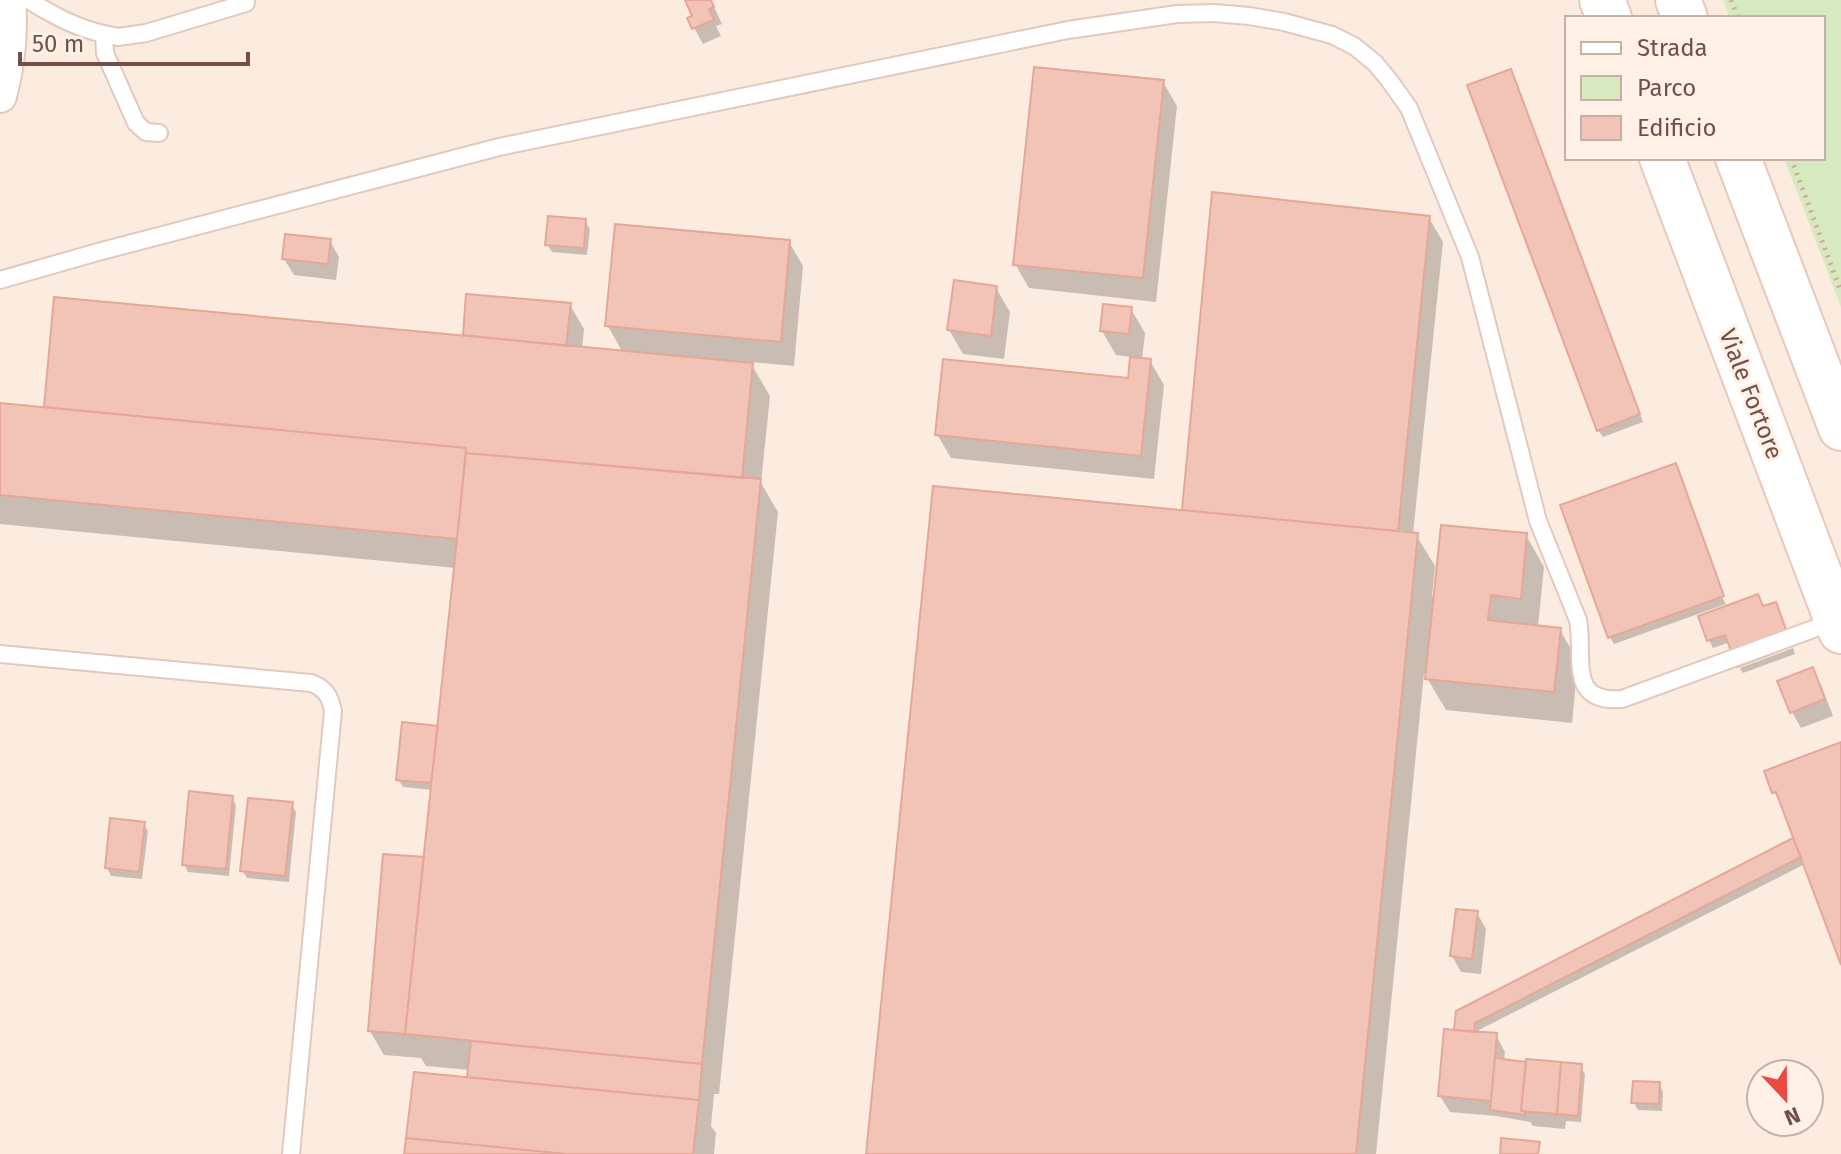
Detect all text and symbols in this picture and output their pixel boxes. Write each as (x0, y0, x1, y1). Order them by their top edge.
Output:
scale bar (20, 16, 248, 66)
legend (1565, 16, 1825, 160)
text: 50 m (32, 30, 84, 58)
text: Strada (1637, 34, 1708, 62)
text: Parco (1637, 74, 1696, 102)
text: Edificio (1637, 114, 1717, 142)
street label: Viale Fortore (1713, 325, 1789, 463)
north arrow (1745, 1058, 1825, 1138)
text: N (1780, 1101, 1804, 1131)

